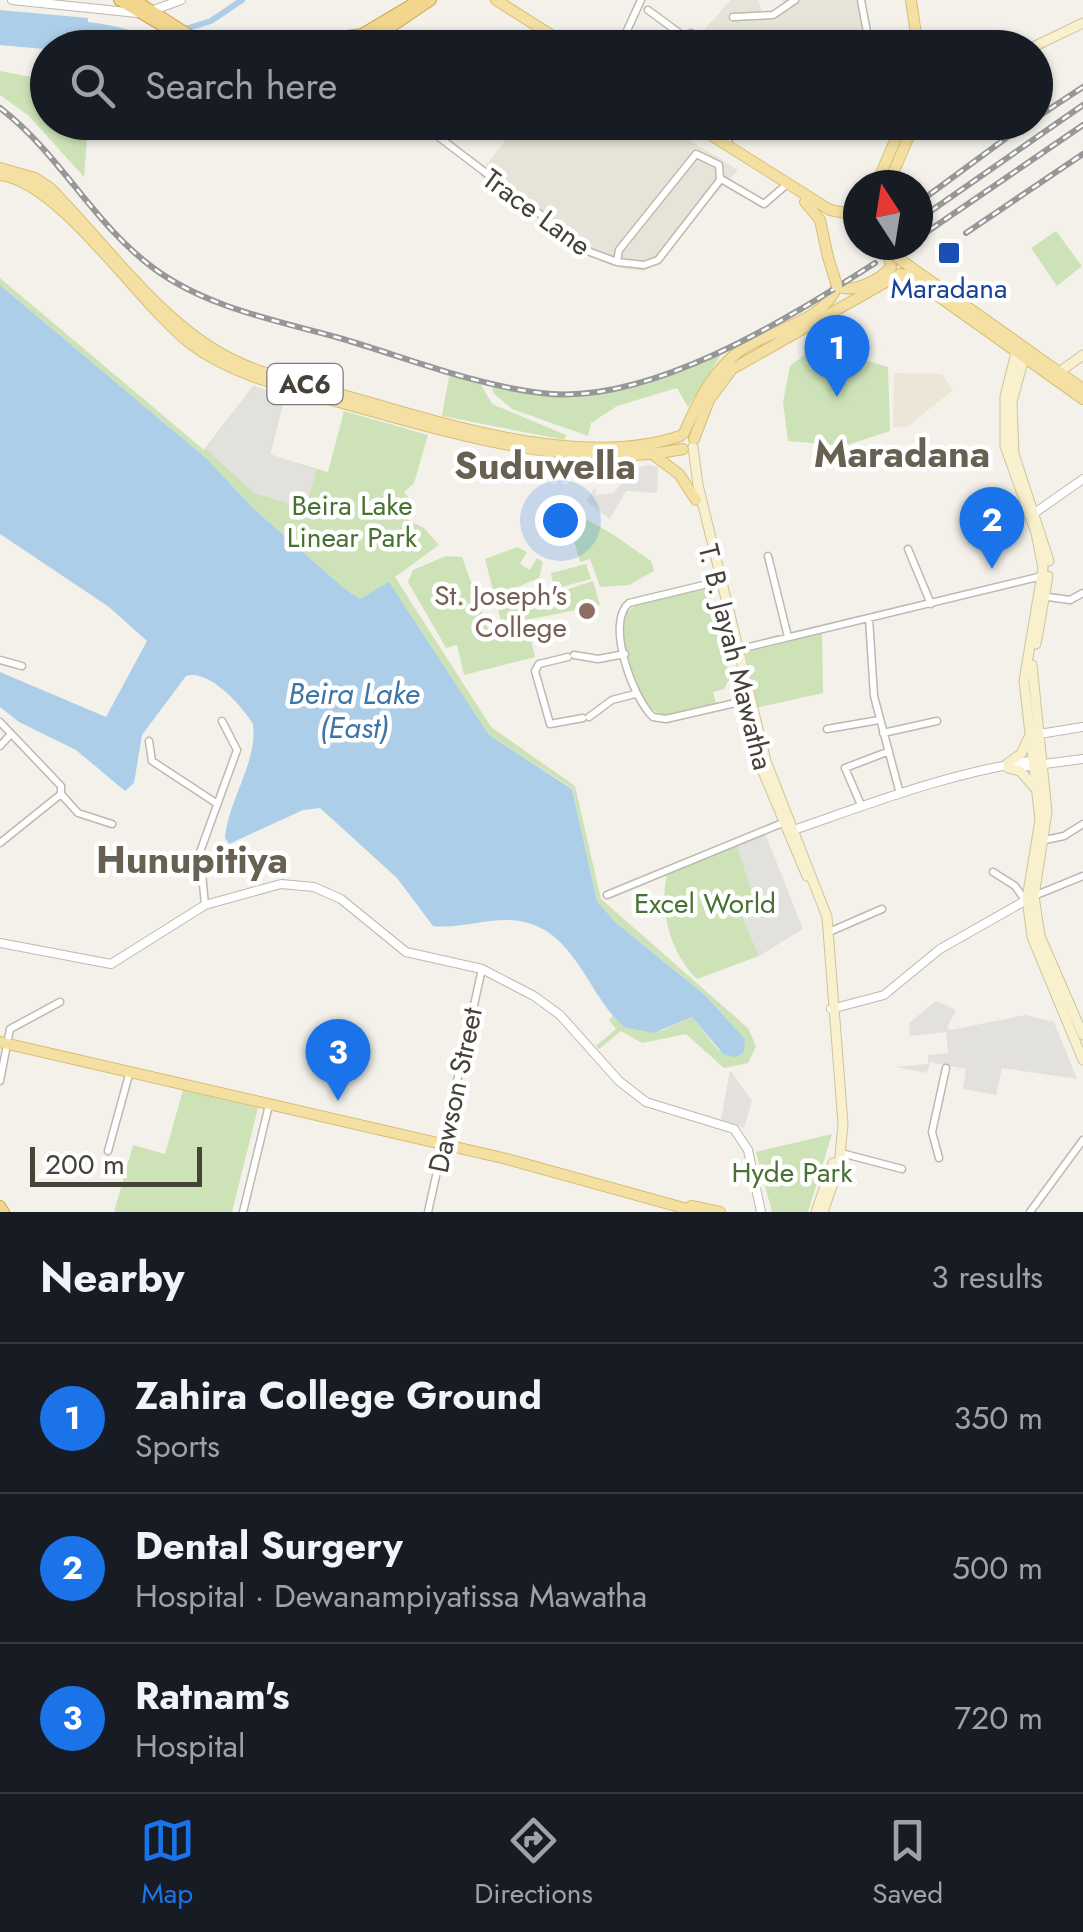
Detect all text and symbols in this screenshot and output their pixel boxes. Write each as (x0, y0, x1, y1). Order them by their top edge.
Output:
search box (30, 30, 1053, 140)
icon: search (65, 58, 120, 113)
text: Search here (145, 58, 337, 113)
street label: Trace Lane (474, 159, 599, 266)
north arrow (843, 170, 933, 260)
marker: Maradana (936, 240, 962, 266)
place label: Maradana (891, 268, 1007, 309)
pin: 1 (804, 314, 870, 397)
road number: AC6 (268, 364, 342, 404)
district label: Maradana (814, 426, 990, 481)
district label: Suduwella (454, 438, 636, 493)
park label: Beira Lake Linear Park (287, 485, 418, 558)
pin: 2 (960, 486, 1024, 569)
your location (535, 495, 586, 546)
street label: T. B. Jayah Mawatha (688, 540, 783, 774)
place label: St. Joseph's College (434, 575, 567, 648)
marker: St. Joseph's College (576, 600, 598, 622)
water label: Beira Lake (East) (288, 672, 420, 749)
district label: Hunupitiya (96, 832, 288, 887)
park label: Excel World (634, 883, 776, 924)
street label: Dawson Street (418, 1003, 493, 1176)
pin: 3 (306, 1018, 370, 1101)
scale bar (30, 1142, 202, 1186)
text: 200 m (45, 1144, 125, 1185)
park label: Hyde Park (731, 1152, 853, 1193)
text: Nearby (40, 1247, 184, 1308)
text: 3 results (931, 1254, 1043, 1300)
text: Zahira College Ground (135, 1368, 542, 1423)
text: 1 (64, 1395, 81, 1441)
text: 350 m (954, 1395, 1043, 1441)
text: Sports (135, 1423, 220, 1469)
text: Dental Surgery (135, 1518, 403, 1573)
text: 2 (62, 1545, 83, 1591)
text: 500 m (952, 1545, 1043, 1591)
text: Hospital · Dewanampiyatissa Mawatha (135, 1573, 647, 1619)
text: Ratnam's (135, 1668, 290, 1723)
text: 3 (63, 1695, 82, 1741)
text: 720 m (954, 1695, 1043, 1741)
text: Hospital (135, 1723, 245, 1769)
tab: Map (140, 1813, 195, 1914)
tab: Directions (474, 1813, 593, 1914)
tab: Saved (872, 1813, 943, 1914)

